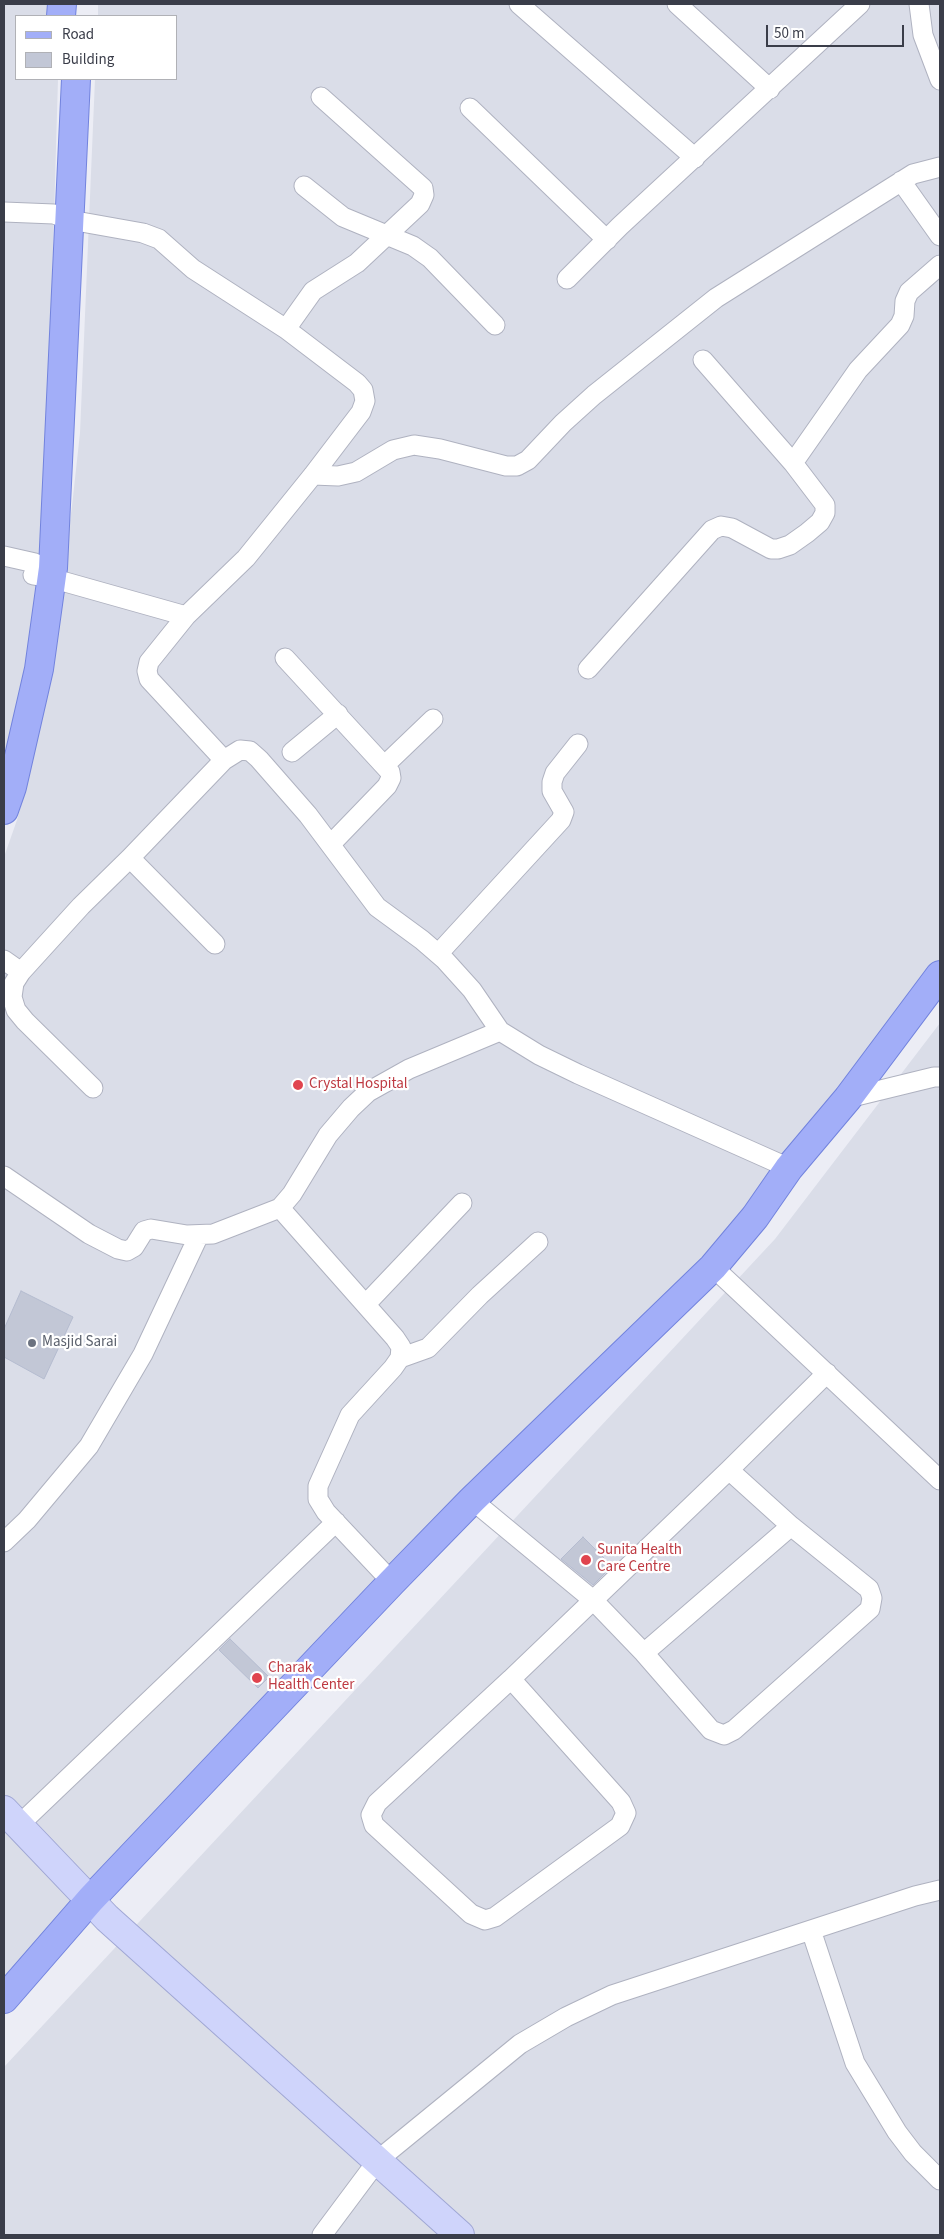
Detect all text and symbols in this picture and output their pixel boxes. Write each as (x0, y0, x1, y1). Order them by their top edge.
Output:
legend (15, 15, 178, 80)
scale bar (769, 15, 906, 47)
text: 50 m (774, 23, 804, 44)
text: Road (62, 24, 94, 45)
text: Building (62, 49, 114, 70)
place label: Crystal Hospital (309, 1076, 408, 1094)
marker: Crystal Hospital (291, 1078, 305, 1092)
place label: Masjid Sarai (42, 1334, 117, 1352)
marker: Masjid Sarai (26, 1337, 38, 1349)
place label: Sunita Health Care Centre (597, 1542, 682, 1577)
marker: Sunita Health Care Centre (579, 1553, 593, 1567)
place label: Charak Health Center (268, 1660, 354, 1695)
marker: Charak Health Center (250, 1671, 264, 1685)

